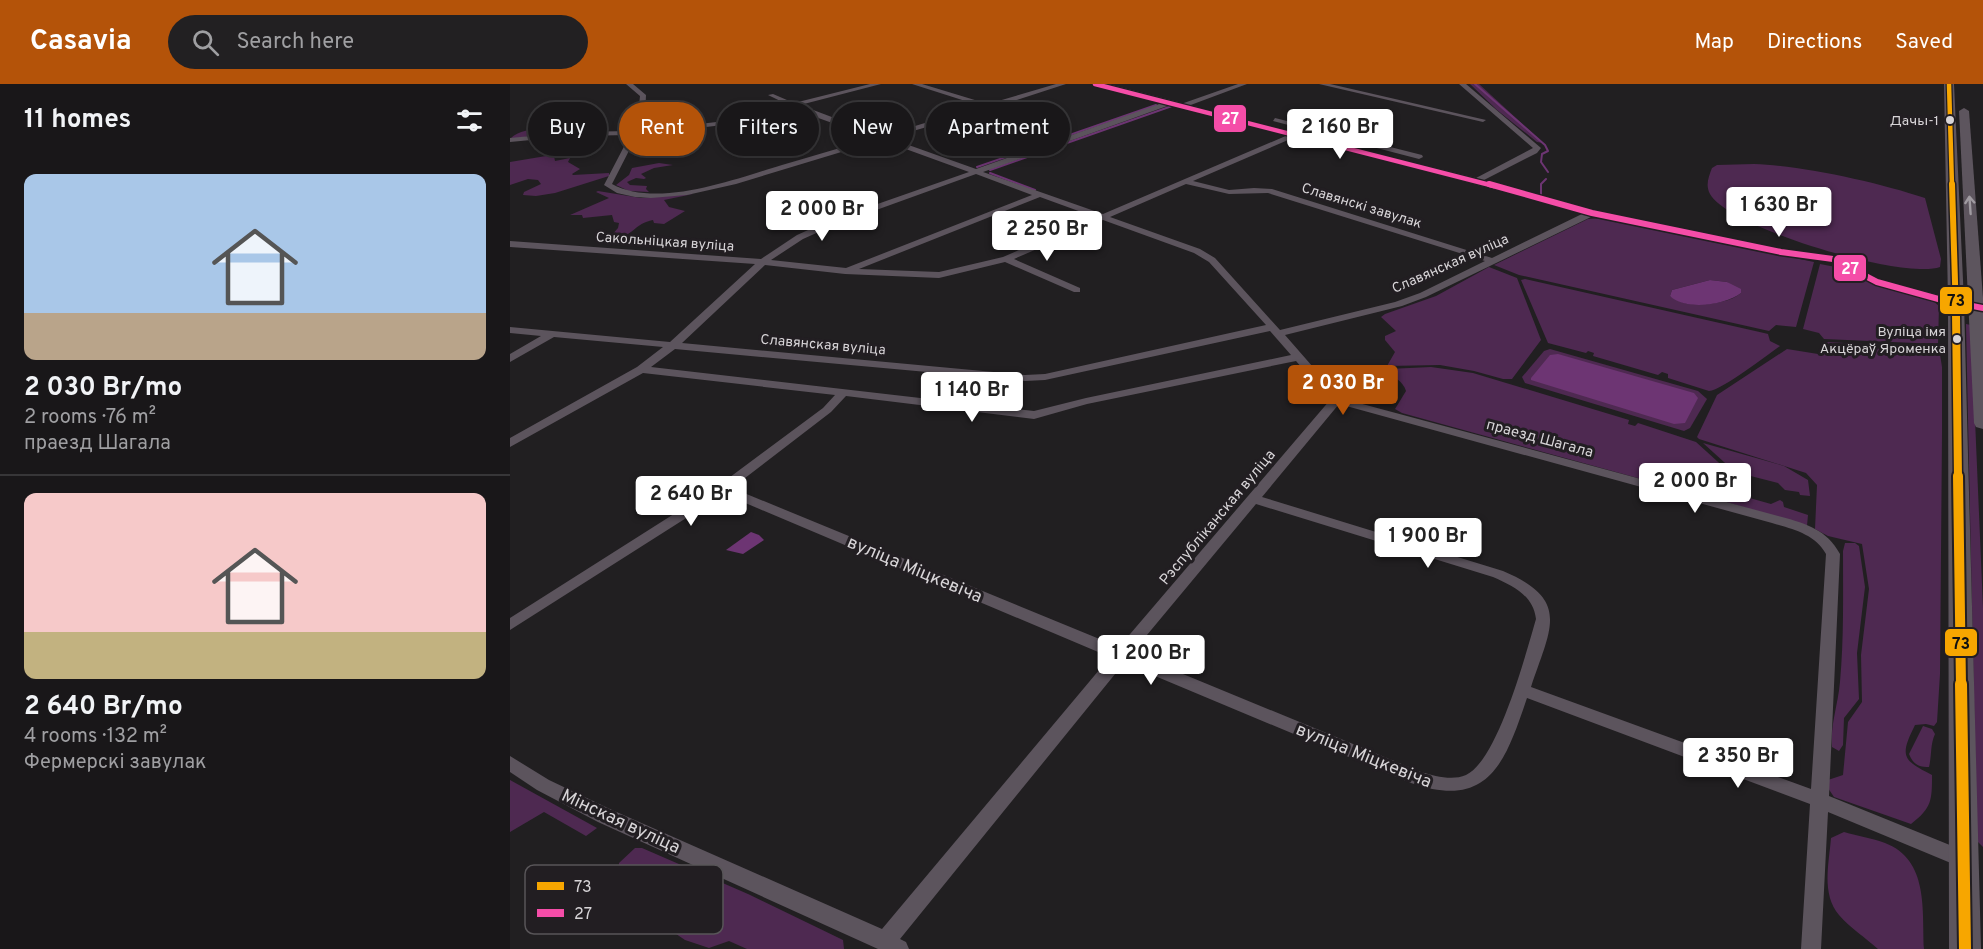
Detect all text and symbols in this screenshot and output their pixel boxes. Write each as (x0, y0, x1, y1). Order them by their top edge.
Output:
search box (168, 15, 588, 69)
text: Casavia (30, 24, 132, 60)
icon: search (189, 26, 222, 59)
text: Search here (237, 29, 354, 56)
text: Map (1694, 29, 1734, 56)
text: Directions (1767, 29, 1862, 56)
text: Saved (1895, 29, 1953, 56)
chip: Buy (528, 102, 607, 156)
chip: Rent (619, 102, 705, 156)
chip: Filters (717, 102, 819, 156)
chip: New (831, 102, 914, 156)
chip: Apartment (926, 102, 1070, 156)
text: 11 homes (24, 104, 131, 137)
icon: filters (453, 104, 486, 137)
line badge: 27 (1213, 104, 1247, 133)
pin: 2 160 Br (1278, 109, 1402, 160)
text: 27 (1221, 110, 1239, 130)
place label: Дачы-1 (1890, 113, 1939, 130)
marker: Дачы-1 (1944, 114, 1956, 126)
text: 2 160 Br (1301, 115, 1379, 141)
street label: Славянскі завулак (1299, 180, 1424, 233)
pin: 1 630 Br (1717, 187, 1841, 238)
pin: 2 000 Br (760, 191, 884, 242)
text: 1 630 Br (1740, 193, 1818, 219)
one-way arrow (1964, 196, 1975, 216)
text: 2 000 Br (780, 197, 864, 223)
pin: 2 250 Br (985, 211, 1109, 262)
icon: home (201, 213, 309, 321)
text: 2 250 Br (1006, 217, 1088, 243)
street label: Сакольніцкая вуліца (595, 229, 735, 256)
street label: Славянская вуліца (1390, 231, 1512, 298)
line badge: 27 (1833, 254, 1867, 282)
text: 27 (1841, 260, 1859, 280)
line badge: 73 (1939, 286, 1973, 315)
text: 73 (1947, 292, 1965, 312)
place label: Вуліца імя Акцёраў Яроменка (1820, 324, 1946, 358)
street label: Славянская вуліца (759, 332, 886, 359)
marker: Вуліца імя Акцёраў Яроменка (1951, 333, 1963, 345)
pin: 2 030 Br (1281, 365, 1405, 416)
text: 2 030 Br (1302, 371, 1384, 397)
text: 2 030 Br/mo (24, 372, 182, 405)
pin: 1 140 Br (910, 372, 1034, 423)
text: 1 140 Br (935, 378, 1009, 404)
text: 2 rooms · 76 m² (24, 405, 156, 431)
street label: праезд Шагала (1484, 416, 1595, 463)
text: праезд Шагала (24, 431, 171, 457)
street label: Рэспубліканская вуліца (1156, 446, 1280, 589)
pin: 2 000 Br (1633, 463, 1757, 514)
text: 2 000 Br (1653, 469, 1737, 495)
pin: 2 640 Br (629, 476, 753, 527)
text: 2 640 Br (650, 482, 732, 508)
pin: 1 900 Br (1366, 518, 1490, 569)
text: 1 900 Br (1389, 524, 1467, 550)
icon: home (201, 532, 309, 640)
street label: вуліца Міцкевіча (843, 532, 986, 609)
line badge: 73 (1944, 628, 1978, 657)
pin: 1 200 Br (1089, 635, 1213, 686)
text: 73 (1952, 635, 1970, 655)
text: 1 200 Br (1112, 641, 1190, 667)
text: 2 640 Br/mo (24, 691, 183, 724)
street label: вуліца Міцкевіча (1292, 719, 1435, 794)
text: 4 rooms · 132 m² (24, 724, 167, 750)
pin: 2 350 Br (1676, 738, 1800, 789)
text: 2 350 Br (1697, 744, 1779, 770)
text: Фермерскі завулак (24, 750, 207, 776)
street label: Мінская вуліца (557, 785, 684, 860)
legend (525, 865, 723, 934)
text: 73 (574, 878, 592, 898)
text: 27 (574, 905, 592, 925)

